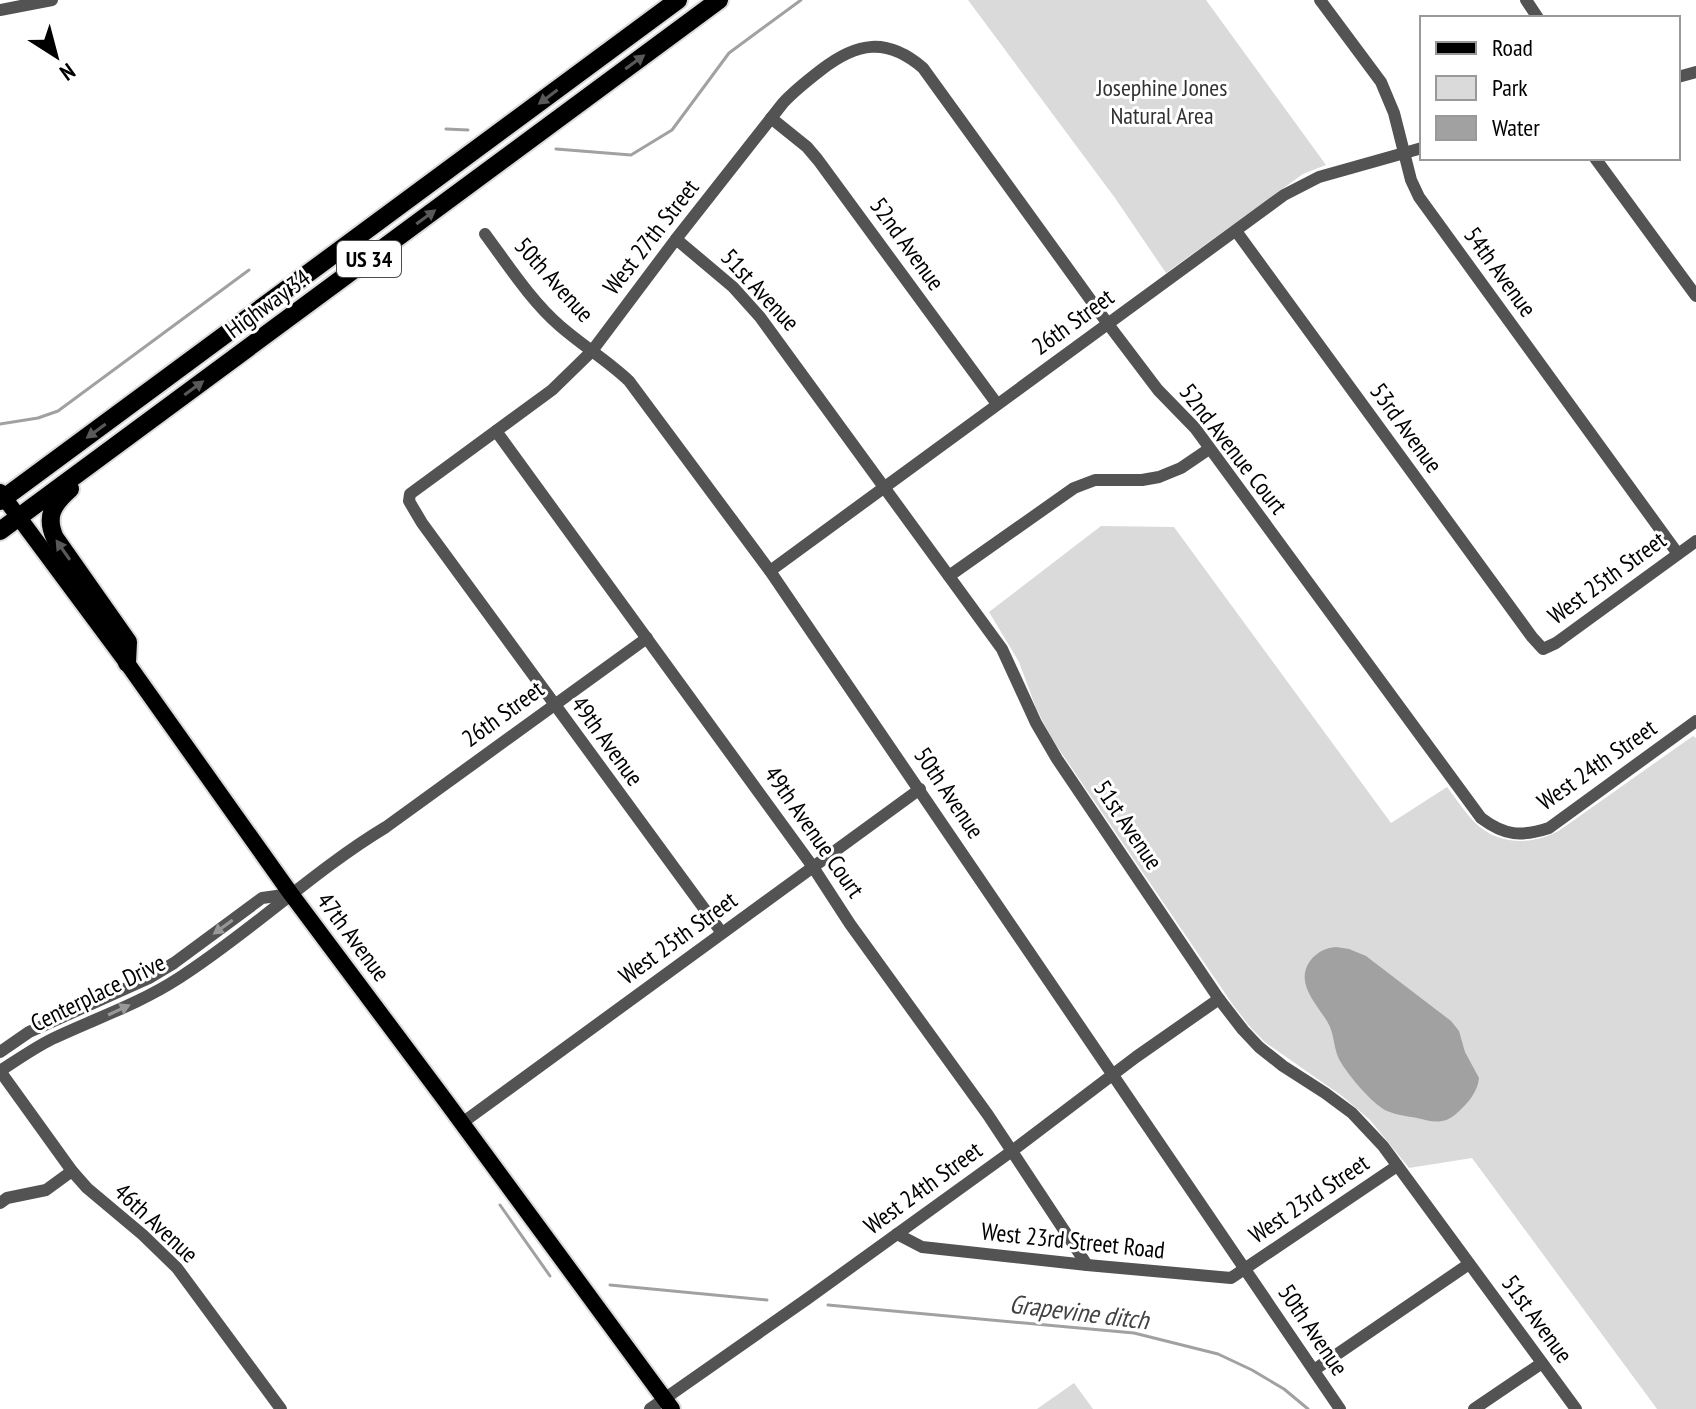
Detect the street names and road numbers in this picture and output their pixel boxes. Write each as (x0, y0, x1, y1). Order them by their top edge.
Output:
street label: West 27th Street (596, 172, 706, 301)
street label: 52nd Avenue (863, 191, 952, 296)
street label: 54th Avenue (1457, 221, 1543, 323)
street label: 50th Avenue (508, 231, 601, 329)
road number: US 34 (337, 241, 401, 277)
street label: 51st Avenue (714, 242, 806, 337)
street label: Highway 34 (219, 262, 317, 345)
street label: 26th Street (1026, 281, 1120, 362)
street label: 52nd Avenue Court (1173, 377, 1294, 521)
street label: 53rd Avenue (1363, 377, 1449, 479)
street label: West 25th Street (1542, 524, 1672, 631)
street label: 26th Street (456, 673, 550, 754)
street label: 49th Avenue (564, 690, 650, 792)
street label: West 24th Street (1531, 712, 1663, 817)
street label: 50th Avenue (908, 741, 991, 844)
street label: 49th Avenue Court (758, 760, 871, 904)
street label: 51st Avenue (1087, 774, 1170, 875)
street label: West 25th Street (613, 884, 743, 991)
street label: 47th Avenue (310, 886, 397, 987)
street label: Centerplace Drive (25, 947, 170, 1038)
street label: West 24th Street (858, 1134, 988, 1241)
street label: West 23rd Street (1243, 1147, 1375, 1250)
street label: 46th Avenue (108, 1176, 205, 1269)
street label: West 23rd Street Road (980, 1215, 1166, 1266)
street label: 51st Avenue (1495, 1269, 1580, 1369)
street label: 50th Avenue (1272, 1278, 1355, 1381)

